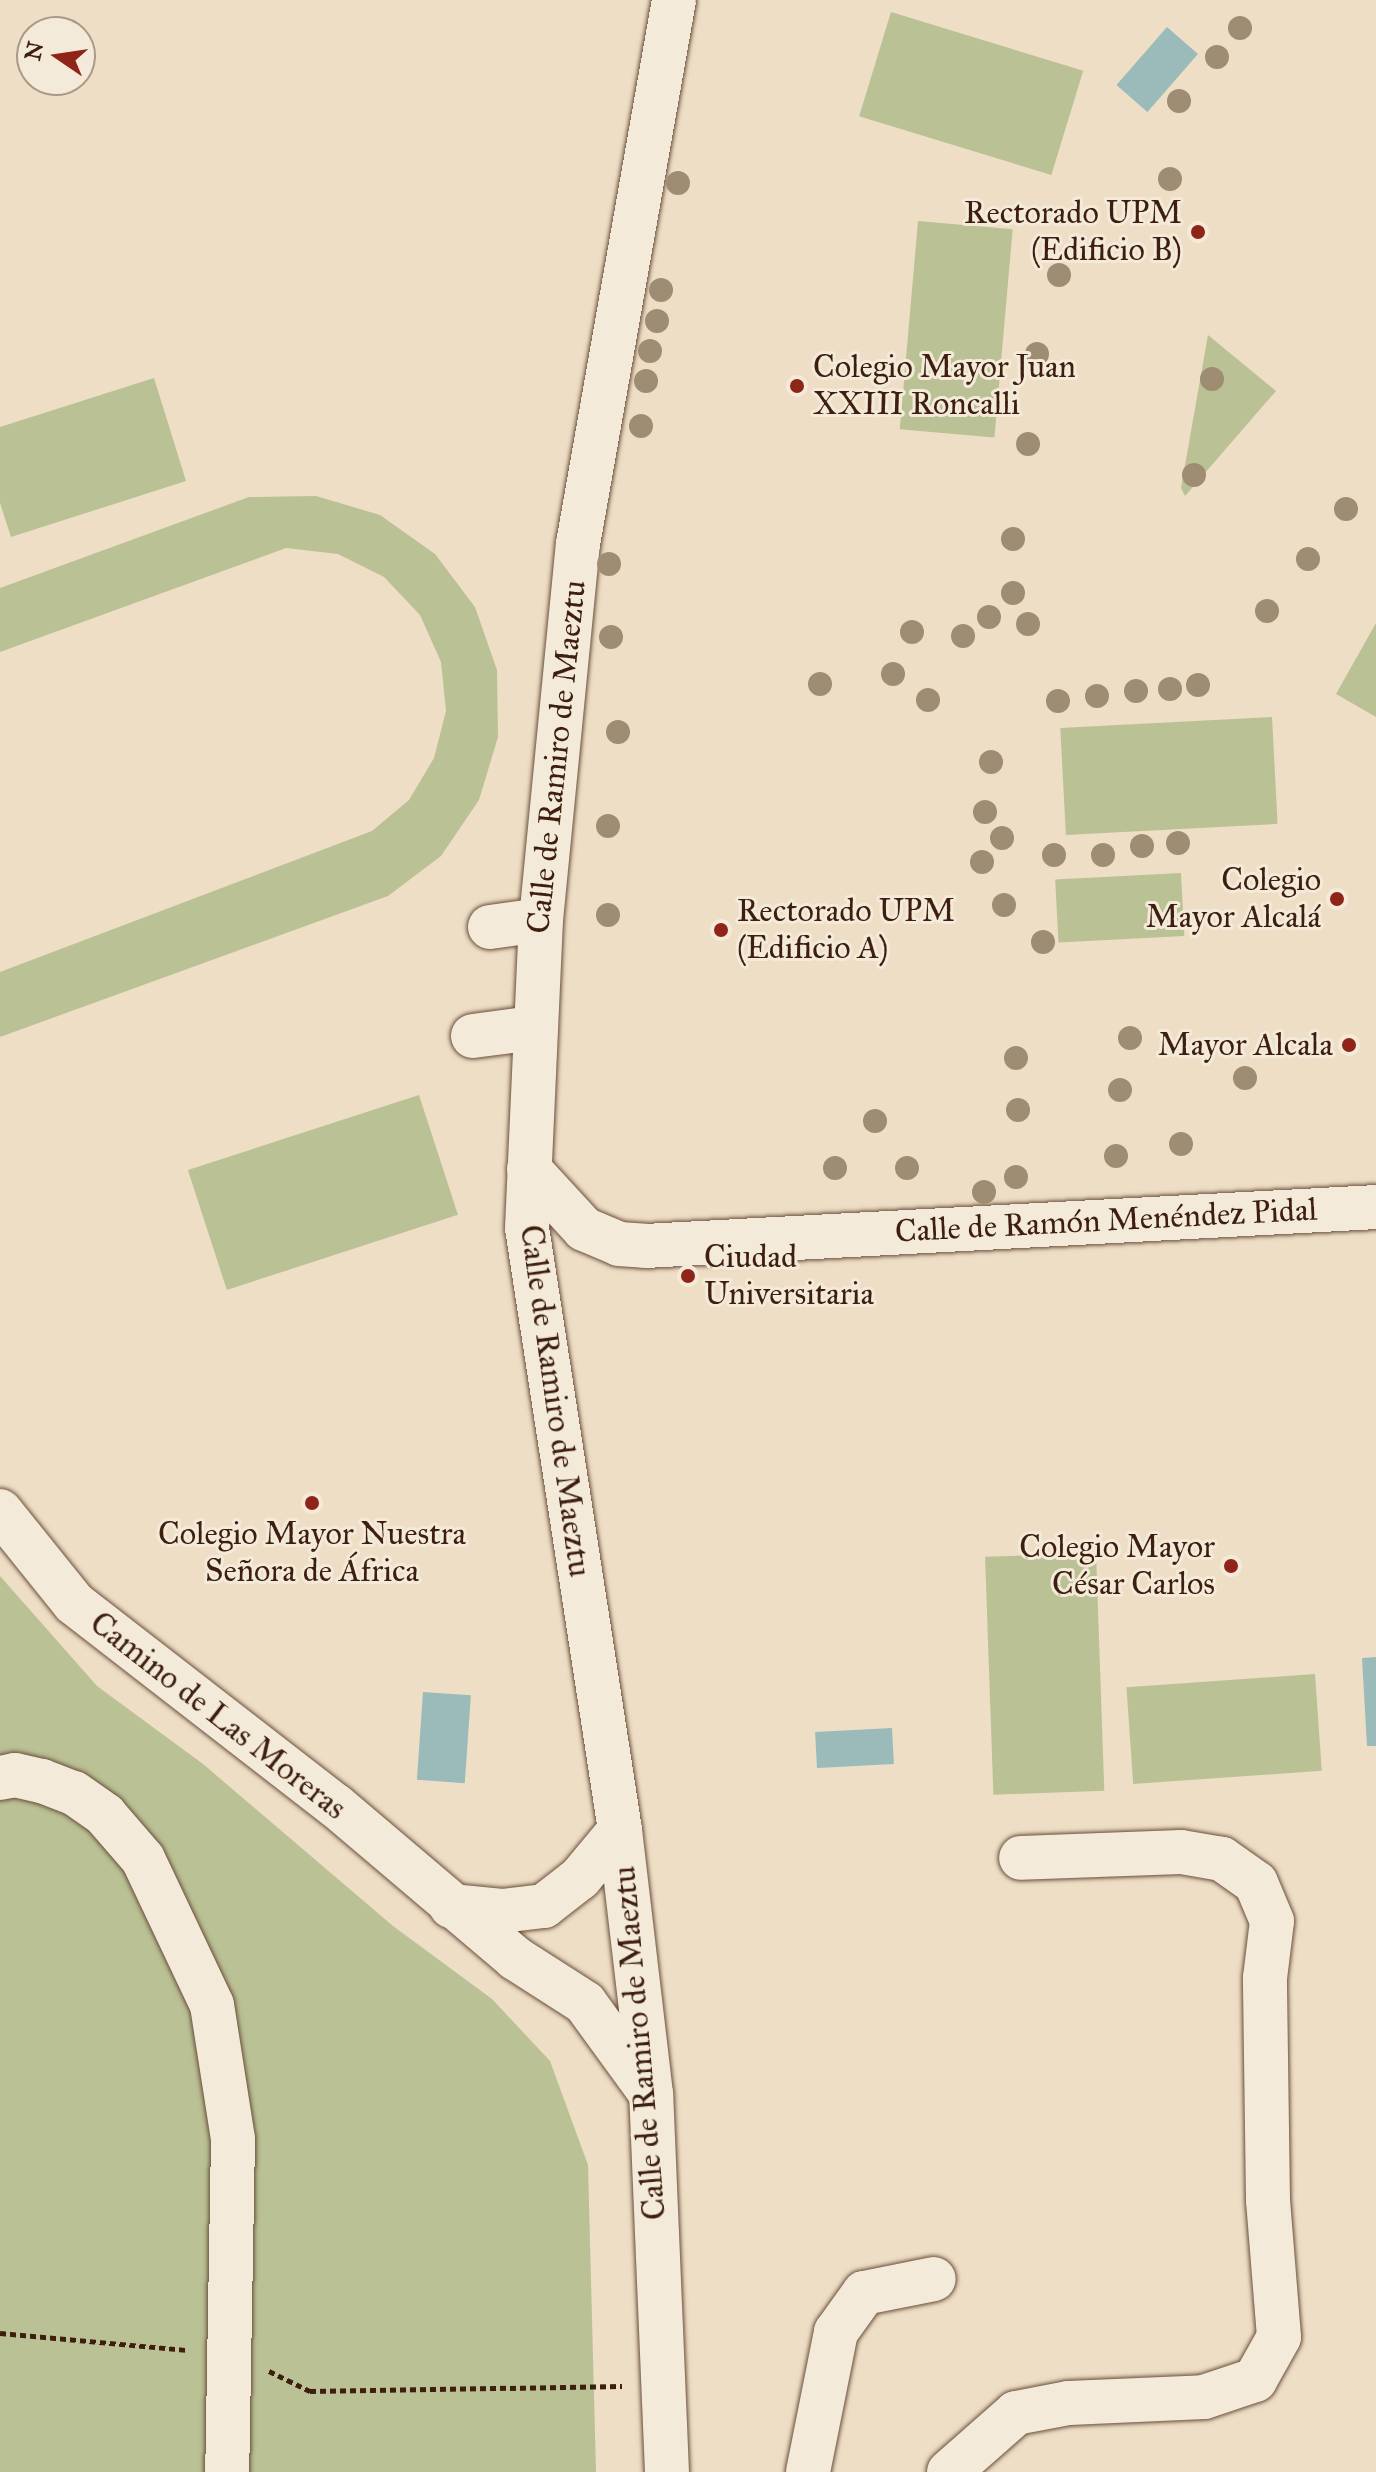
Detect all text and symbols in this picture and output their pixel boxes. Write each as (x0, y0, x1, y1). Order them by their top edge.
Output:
north arrow (16, 16, 96, 96)
text: N (19, 39, 49, 63)
place label: Rectorado UPM (Edificio B) (964, 195, 1182, 270)
marker: Rectorado UPM (Edificio B) (1189, 223, 1207, 241)
place label: Colegio Mayor Juan XXIII Roncalli (813, 349, 1076, 424)
marker: Colegio Mayor Juan XXIII Roncalli (788, 377, 806, 395)
street label: Calle de Ramiro de Maeztu (519, 578, 595, 936)
place label: Colegio Mayor Alcalá (1146, 862, 1321, 937)
marker: Colegio Mayor Alcalá (1328, 890, 1346, 908)
place label: Rectorado UPM (Edificio A) (737, 893, 955, 968)
marker: Rectorado UPM (Edificio A) (712, 921, 730, 939)
place label: Mayor Alcala (1158, 1026, 1333, 1064)
marker: Mayor Alcala (1340, 1036, 1358, 1054)
street label: Calle de Ramón Menéndez Pidal (894, 1191, 1318, 1251)
street label: Calle de Ramiro de Maeztu (511, 1222, 599, 1580)
place label: Ciudad Universitaria (704, 1239, 874, 1314)
marker: Ciudad Universitaria (679, 1267, 697, 1285)
marker: Colegio Mayor Nuestra Señora de África (303, 1494, 321, 1512)
place label: Colegio Mayor Nuestra Señora de África (158, 1516, 466, 1591)
place label: Colegio Mayor César Carlos (1019, 1529, 1215, 1604)
marker: Colegio Mayor César Carlos (1222, 1557, 1240, 1575)
street label: Camino de Las Moreras (82, 1604, 354, 1828)
street label: Calle de Ramiro de Maeztu (605, 1864, 675, 2222)

